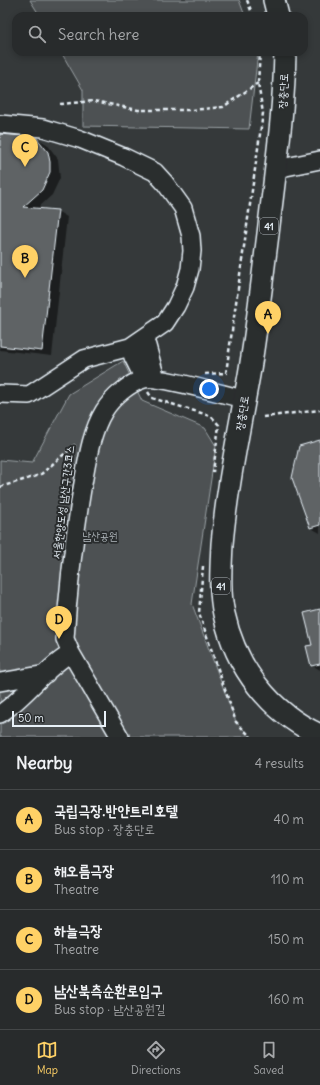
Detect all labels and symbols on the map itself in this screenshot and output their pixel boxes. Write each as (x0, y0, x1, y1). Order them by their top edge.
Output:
street label: 장충단로 (275, 73, 291, 109)
pin: C (12, 134, 38, 167)
road number: 41 (260, 218, 278, 234)
pin: B (12, 245, 38, 278)
pin: A (255, 301, 281, 334)
your location (199, 379, 219, 399)
street label: 장충단로 (232, 394, 252, 432)
street label: 서울한양도성 남산구간3코스 (49, 444, 77, 560)
park label: 남산공원 (82, 529, 118, 543)
road number: 41 (212, 578, 230, 594)
pin: D (46, 606, 72, 639)
scale bar (12, 709, 106, 728)

